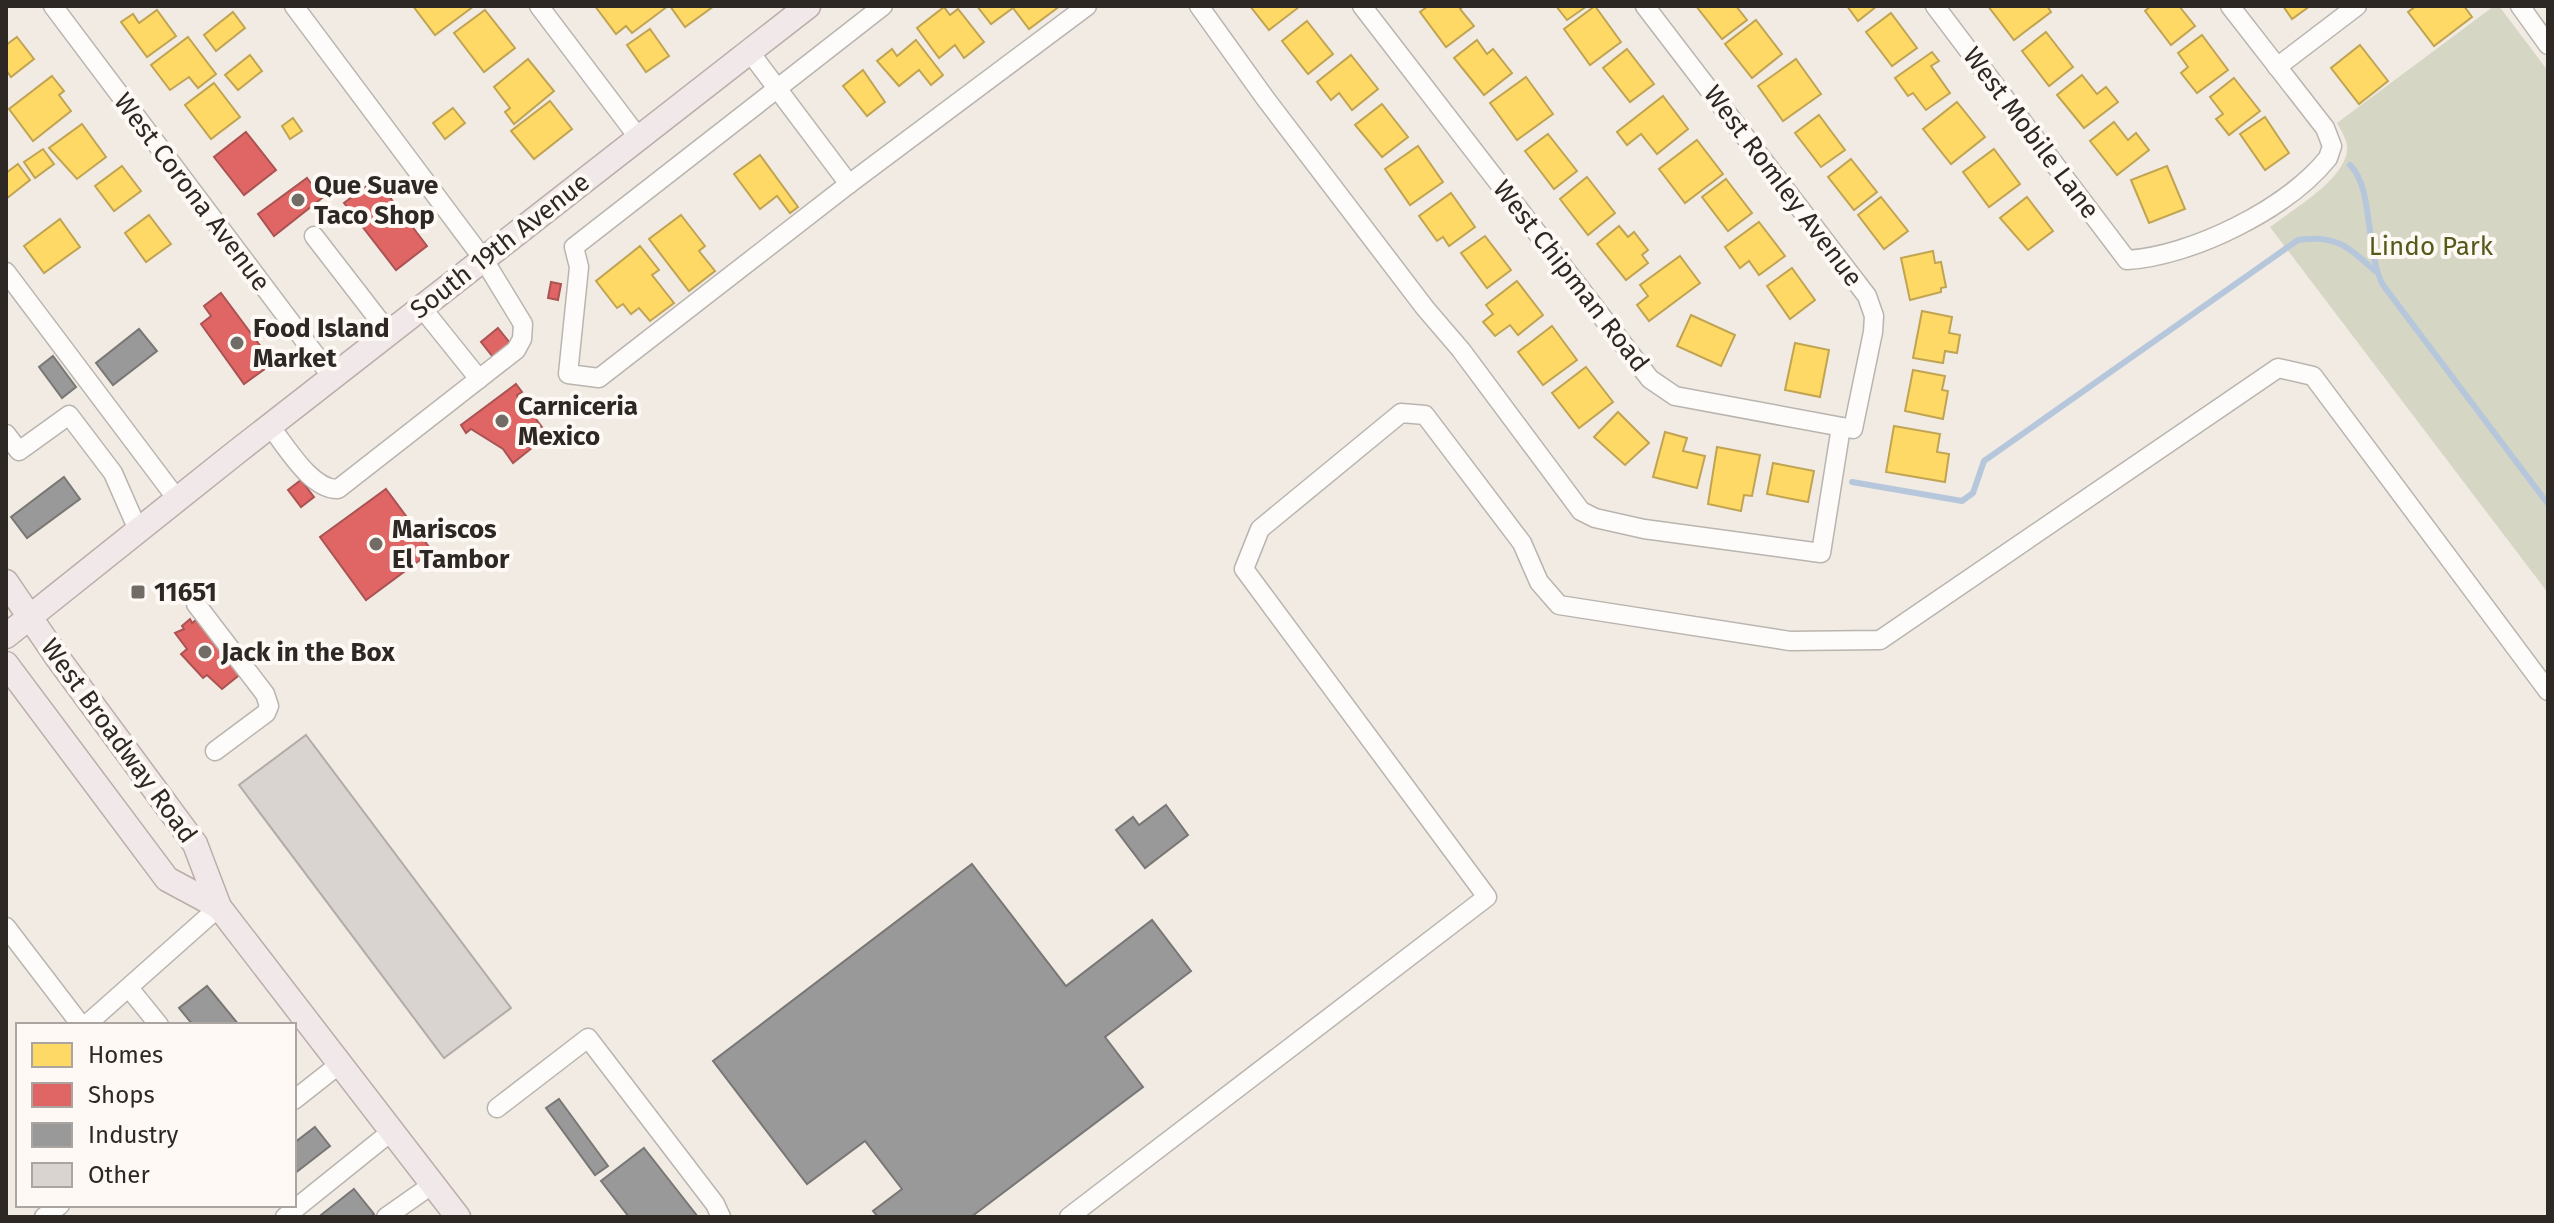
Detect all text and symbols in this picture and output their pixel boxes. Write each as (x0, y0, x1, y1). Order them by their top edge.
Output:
street label: West Mobile Lane (1956, 41, 2106, 225)
street label: West Romley Avenue (1697, 79, 1869, 293)
street label: West Corona Avenue (107, 87, 277, 297)
street label: South 19th Avenue (404, 166, 596, 326)
place label: Que Suave Taco Shop (314, 170, 438, 231)
street label: West Chipman Road (1487, 174, 1655, 378)
marker: Que Suave Taco Shop (289, 191, 307, 209)
park label: Lindo Park (2369, 231, 2494, 262)
place label: Food Island Market (253, 313, 390, 374)
marker: Food Island Market (228, 334, 246, 352)
place label: Carniceria Mexico (518, 391, 638, 452)
marker: Carniceria Mexico (493, 412, 511, 430)
place label: Mariscos El Tambor (392, 514, 510, 575)
marker: Mariscos El Tambor (367, 535, 385, 553)
place label: 11651 (154, 577, 217, 608)
marker: 11651 (129, 583, 147, 601)
street label: West Broadway Road (34, 633, 204, 849)
place label: Jack in the Box (220, 637, 395, 668)
marker: Jack in the Box (196, 643, 214, 661)
legend (16, 1023, 296, 1207)
text: Homes (88, 1041, 163, 1069)
text: Shops (88, 1081, 155, 1109)
text: Industry (88, 1121, 179, 1149)
text: Other (88, 1161, 150, 1189)

